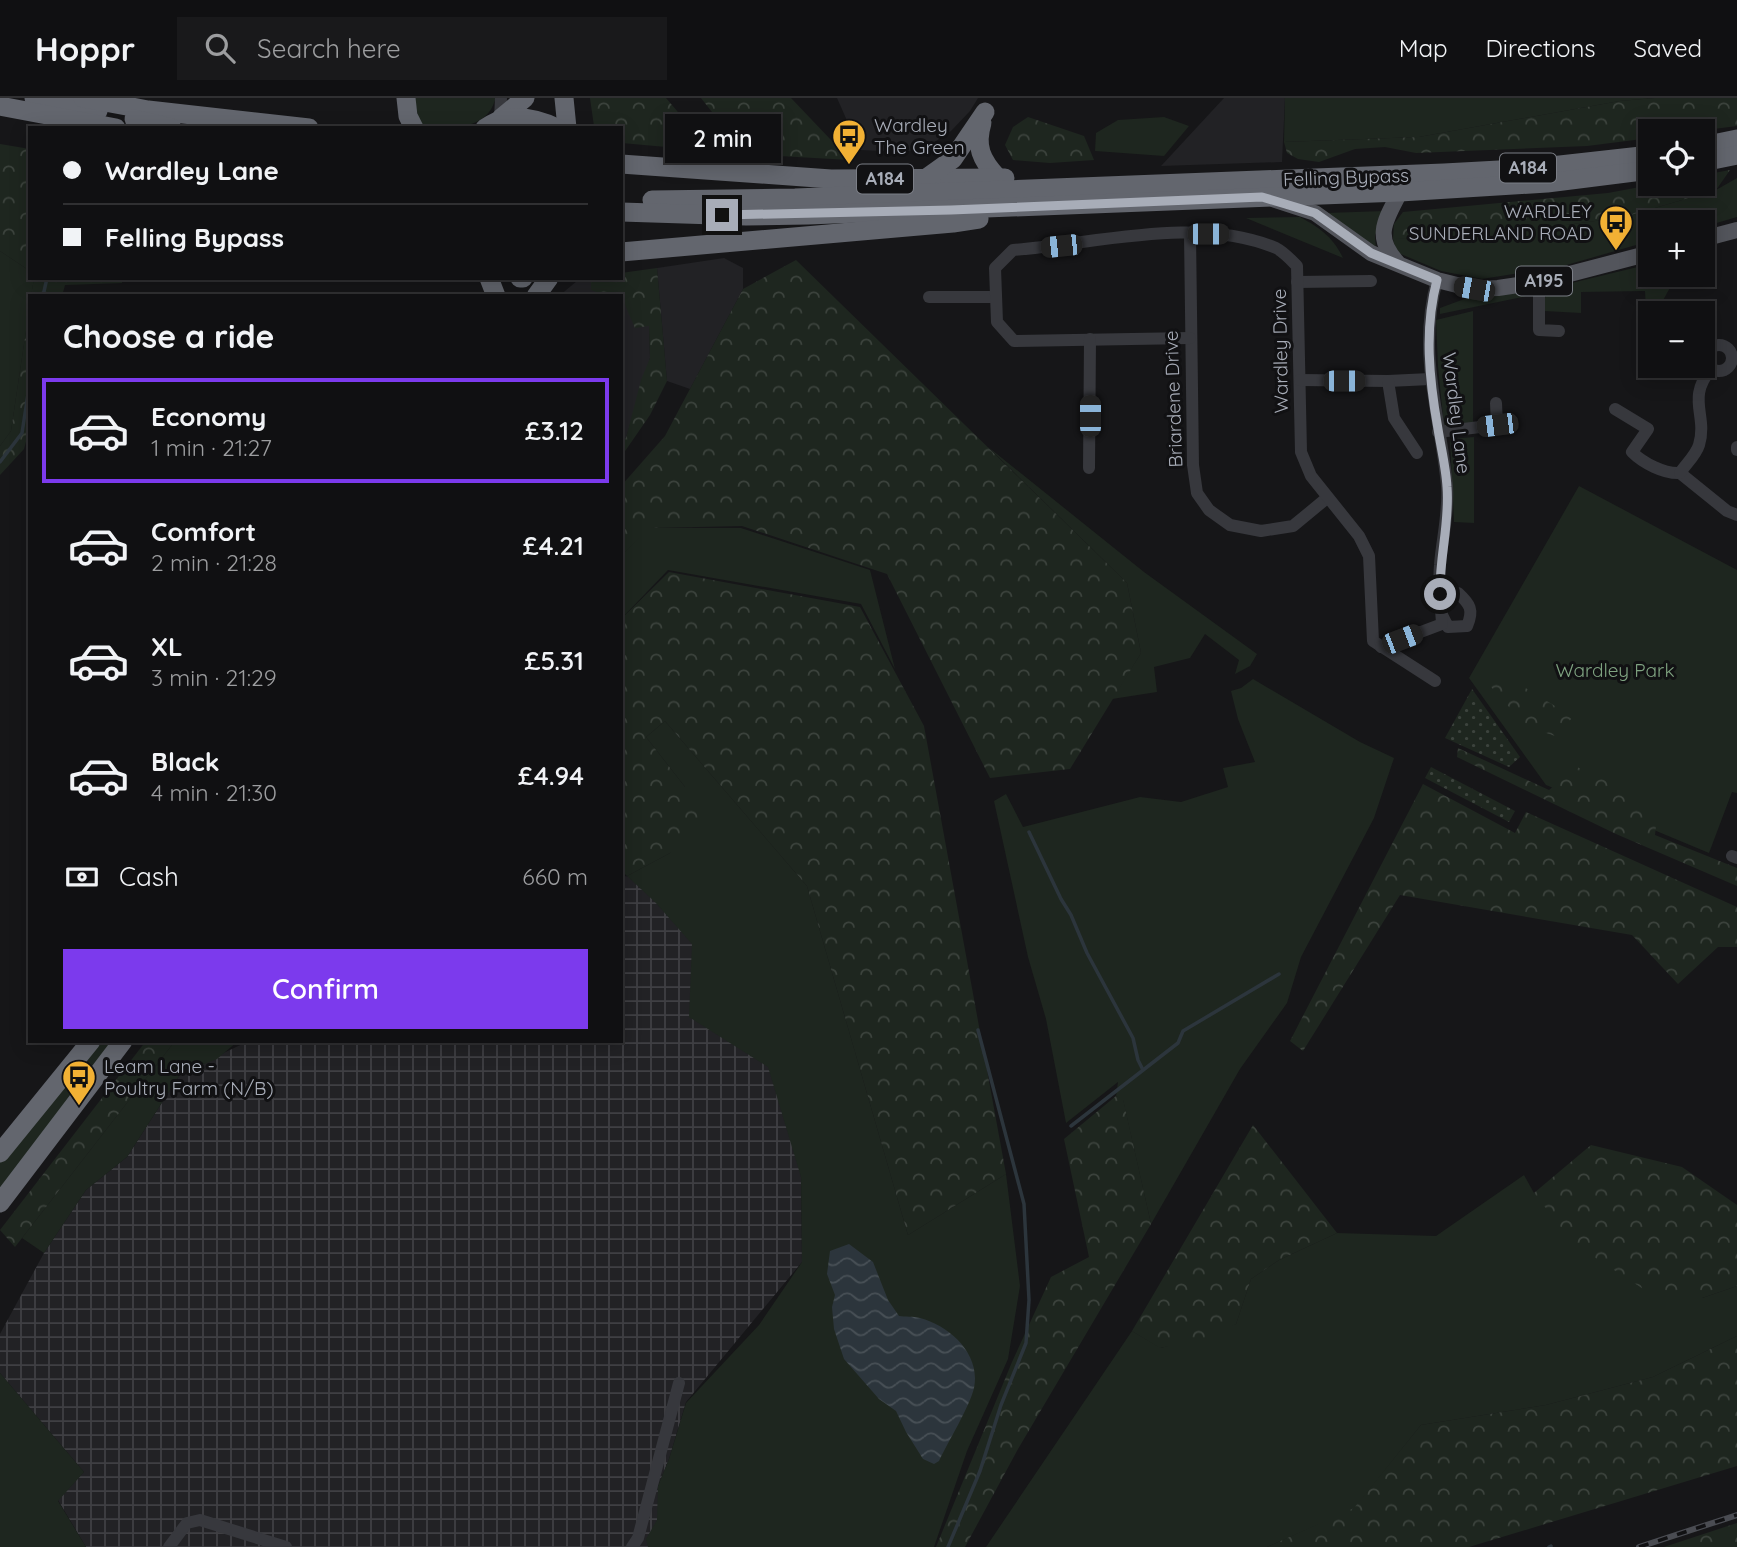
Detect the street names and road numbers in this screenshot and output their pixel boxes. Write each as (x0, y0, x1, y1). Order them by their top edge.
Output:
road number: A184 (1500, 154, 1556, 182)
street label: Felling Bypass (1283, 163, 1409, 191)
road number: A184 (857, 164, 913, 194)
road number: A195 (1516, 266, 1572, 296)
street label: Wardley Drive (1267, 288, 1293, 414)
street label: Briardene Drive (1159, 330, 1187, 468)
street label: Wardley Lane (1438, 351, 1476, 475)

